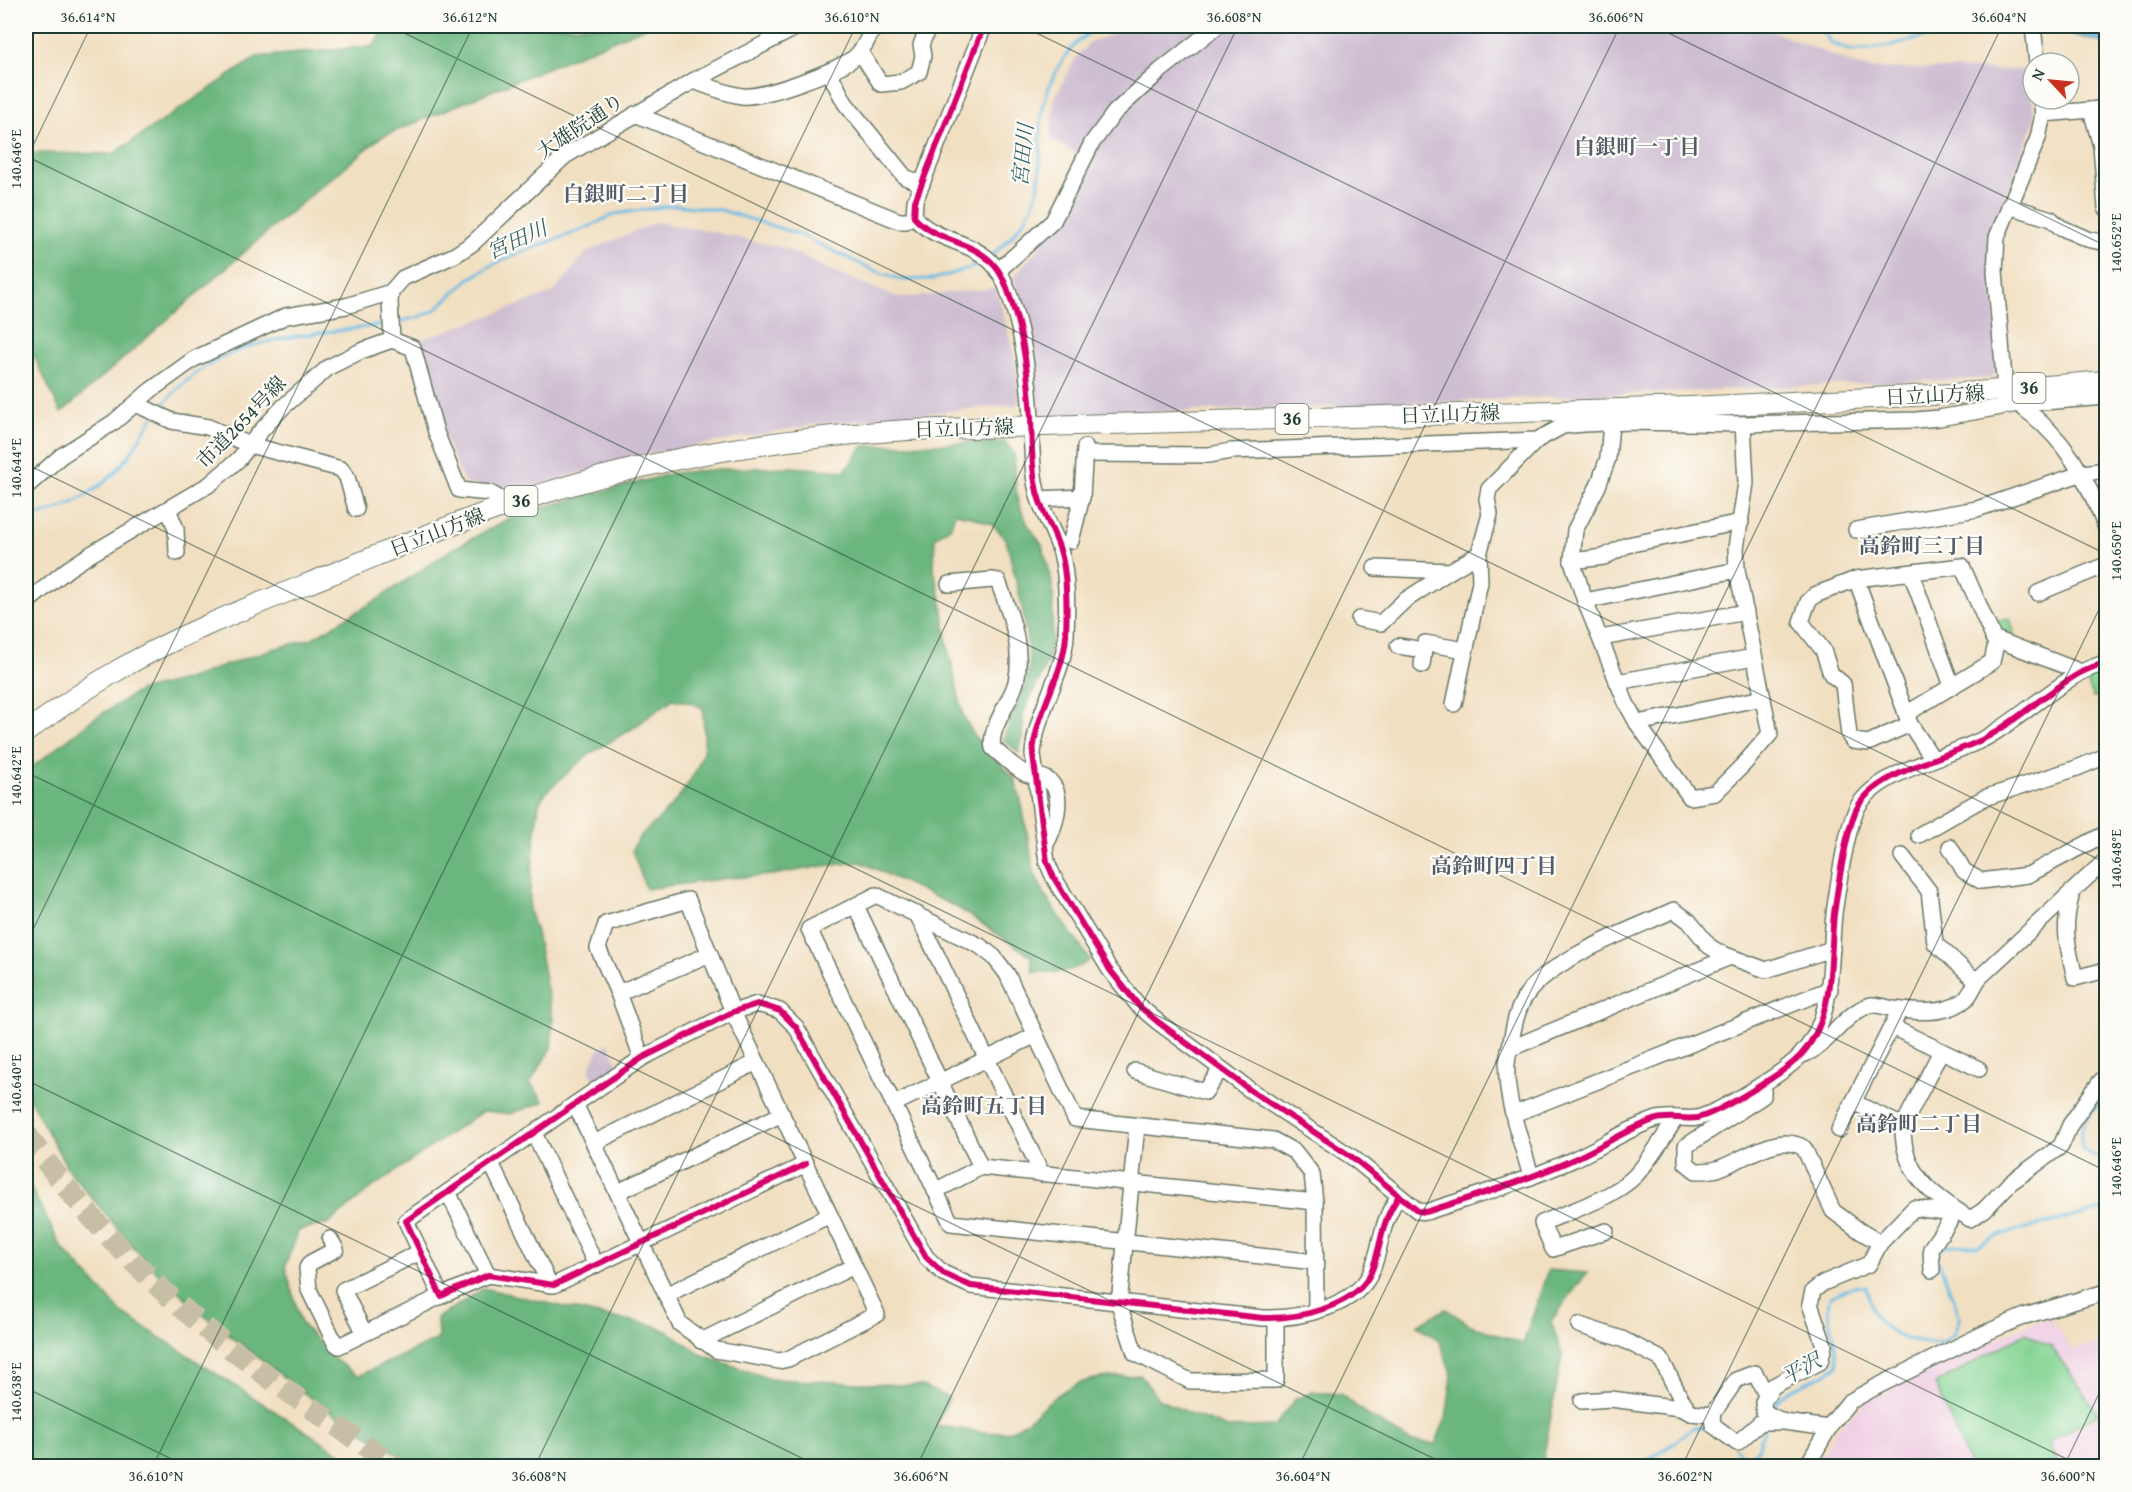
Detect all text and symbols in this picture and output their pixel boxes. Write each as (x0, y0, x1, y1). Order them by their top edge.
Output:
text: 36.614°N (61, 6, 116, 27)
text: 36.612°N (443, 6, 498, 27)
text: 36.610°N (825, 6, 880, 27)
text: 36.608°N (1207, 6, 1262, 27)
text: 36.606°N (1589, 6, 1644, 27)
text: 36.604°N (1972, 6, 2027, 27)
north arrow (2021, 51, 2081, 111)
text: N (2024, 64, 2051, 84)
street label: 大雄院通り (530, 86, 629, 166)
water label: 宮田川 (1004, 120, 1041, 188)
text: 140.646°E (5, 129, 26, 189)
district label: 白銀町一丁目 (1574, 131, 1700, 162)
district label: 白銀町二丁目 (563, 178, 689, 209)
water label: 宮田川 (482, 212, 554, 267)
text: 140.652°E (2105, 213, 2126, 273)
street label: 市道2654号線 (189, 369, 292, 474)
road number: 36 (2012, 373, 2046, 403)
street label: 日立山方線 (1884, 377, 1986, 412)
street label: 日立山方線 (1400, 397, 1500, 430)
road number: 36 (1276, 404, 1308, 434)
street label: 日立山方線 (914, 411, 1014, 444)
text: 140.644°E (5, 438, 26, 498)
road number: 36 (504, 486, 538, 516)
street label: 日立山方線 (385, 500, 489, 563)
text: 140.650°E (2105, 521, 2126, 581)
district label: 高鈴町三丁目 (1859, 530, 1985, 561)
text: 140.642°E (5, 746, 26, 806)
text: 140.648°E (2105, 829, 2126, 889)
district label: 高鈴町四丁目 (1431, 850, 1557, 881)
text: 140.640°E (5, 1054, 26, 1114)
district label: 高鈴町五丁目 (921, 1090, 1047, 1121)
district label: 高鈴町二丁目 (1856, 1108, 1982, 1139)
text: 140.646°E (2105, 1137, 2126, 1197)
water label: 平沢 (1775, 1343, 1829, 1392)
text: 140.638°E (5, 1362, 26, 1422)
text: 36.610°N (129, 1465, 184, 1486)
text: 36.608°N (512, 1465, 567, 1486)
text: 36.606°N (894, 1465, 949, 1486)
text: 36.604°N (1276, 1465, 1331, 1486)
text: 36.602°N (1658, 1465, 1713, 1486)
text: 36.600°N (2041, 1465, 2096, 1486)

